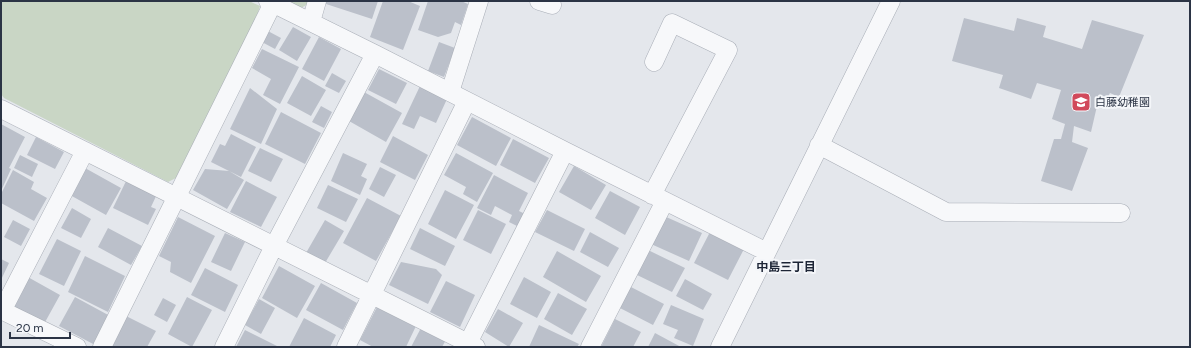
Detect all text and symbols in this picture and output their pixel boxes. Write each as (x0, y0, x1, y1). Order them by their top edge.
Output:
school or university icon: 白藤幼稚園 (1070, 91, 1092, 113)
place label: 白藤幼稚園 (1095, 96, 1150, 109)
district label: 中島三丁目 (756, 260, 816, 274)
scale bar (10, 314, 70, 340)
text: 20 m (16, 321, 44, 335)

